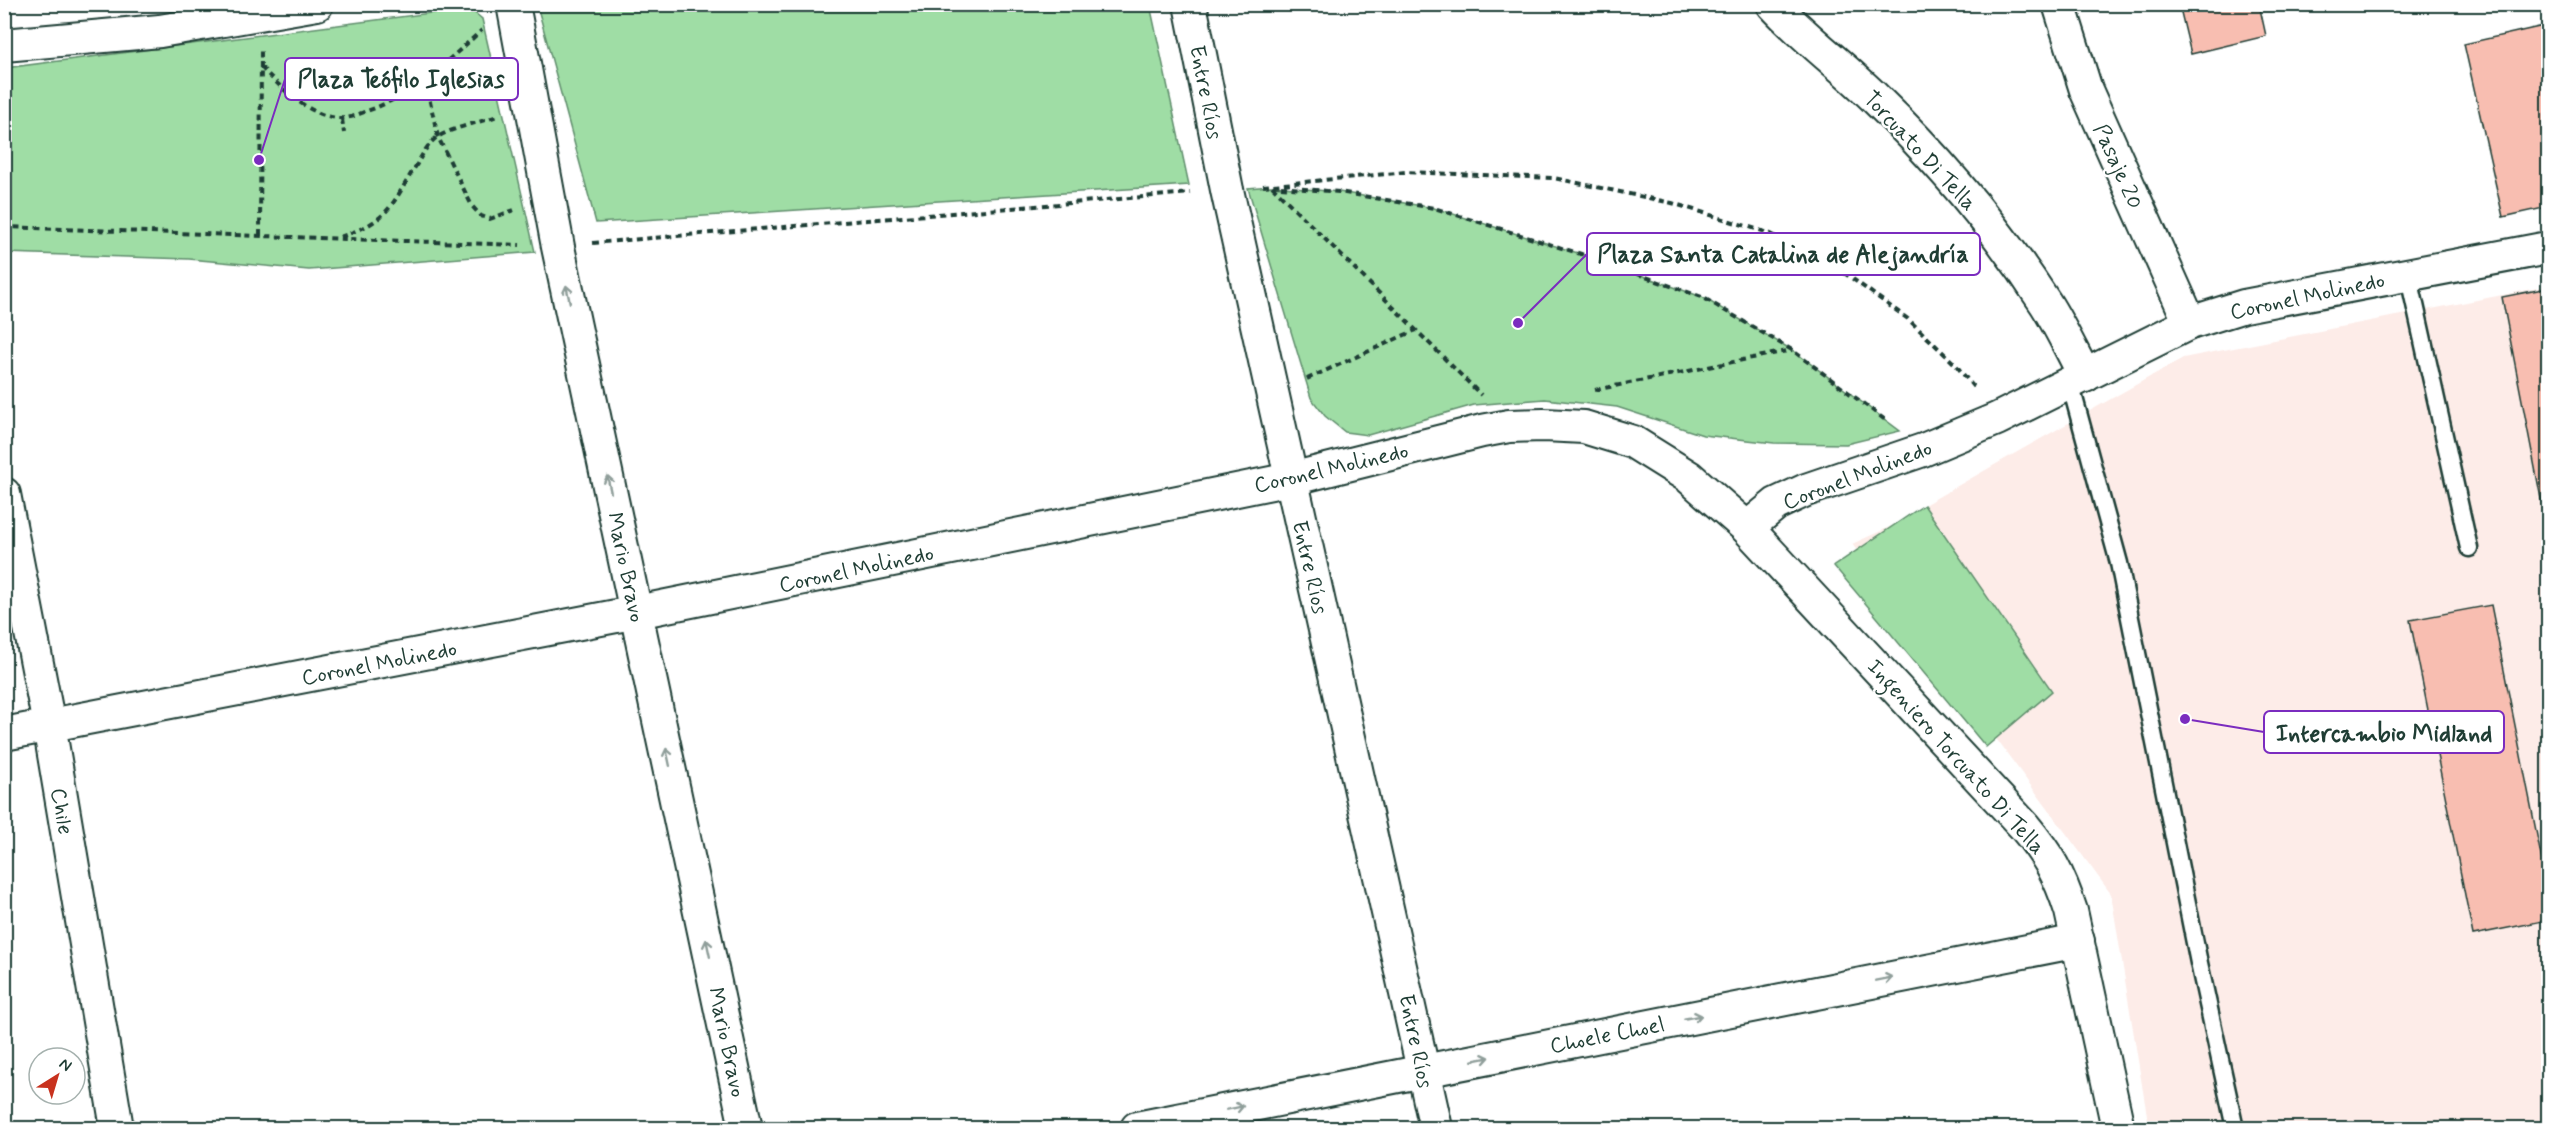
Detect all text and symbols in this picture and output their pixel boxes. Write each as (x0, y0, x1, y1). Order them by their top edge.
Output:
street label: Entre Ríos (1182, 43, 1228, 142)
callout: Plaza Teófilo Iglesias (285, 58, 518, 100)
text: Plaza Teófilo Iglesias (298, 65, 505, 97)
street label: Torcuato Di Tella (1857, 85, 1982, 217)
street label: Pasaje 20 (2086, 120, 2148, 214)
callout: Plaza Santa Catalina de Alejandría (1587, 233, 1980, 275)
text: Plaza Santa Catalina de Alejandría (1597, 240, 1969, 271)
street label: Coronel Molinedo (2227, 267, 2387, 327)
one-way arrow (562, 285, 573, 304)
street label: Coronel Molinedo (1779, 435, 1936, 517)
street label: Coronel Molinedo (1252, 438, 1411, 500)
one-way arrow (603, 475, 615, 494)
street label: Mario Bravo (600, 510, 650, 625)
street label: Entre Ríos (1285, 518, 1333, 617)
street label: Coronel Molinedo (776, 540, 936, 600)
street label: Coronel Molinedo (299, 635, 459, 693)
street label: Ingeniero Torcuato Di Tella (1858, 654, 2051, 863)
callout: Intercambio Midland (2264, 711, 2504, 753)
text: Intercambio Midland (2276, 719, 2492, 750)
one-way arrow (662, 748, 673, 767)
street label: Chile (43, 786, 79, 837)
one-way arrow (702, 939, 713, 958)
one-way arrow (1874, 973, 1894, 984)
street label: Mario Bravo (701, 985, 751, 1100)
street label: Entre Ríos (1391, 992, 1439, 1091)
street label: Choele Choel (1548, 1011, 1667, 1061)
one-way arrow (1683, 1011, 1702, 1022)
north arrow (27, 1046, 87, 1106)
one-way arrow (1471, 1053, 1491, 1064)
text: N (55, 1054, 76, 1077)
one-way arrow (1225, 1102, 1244, 1114)

